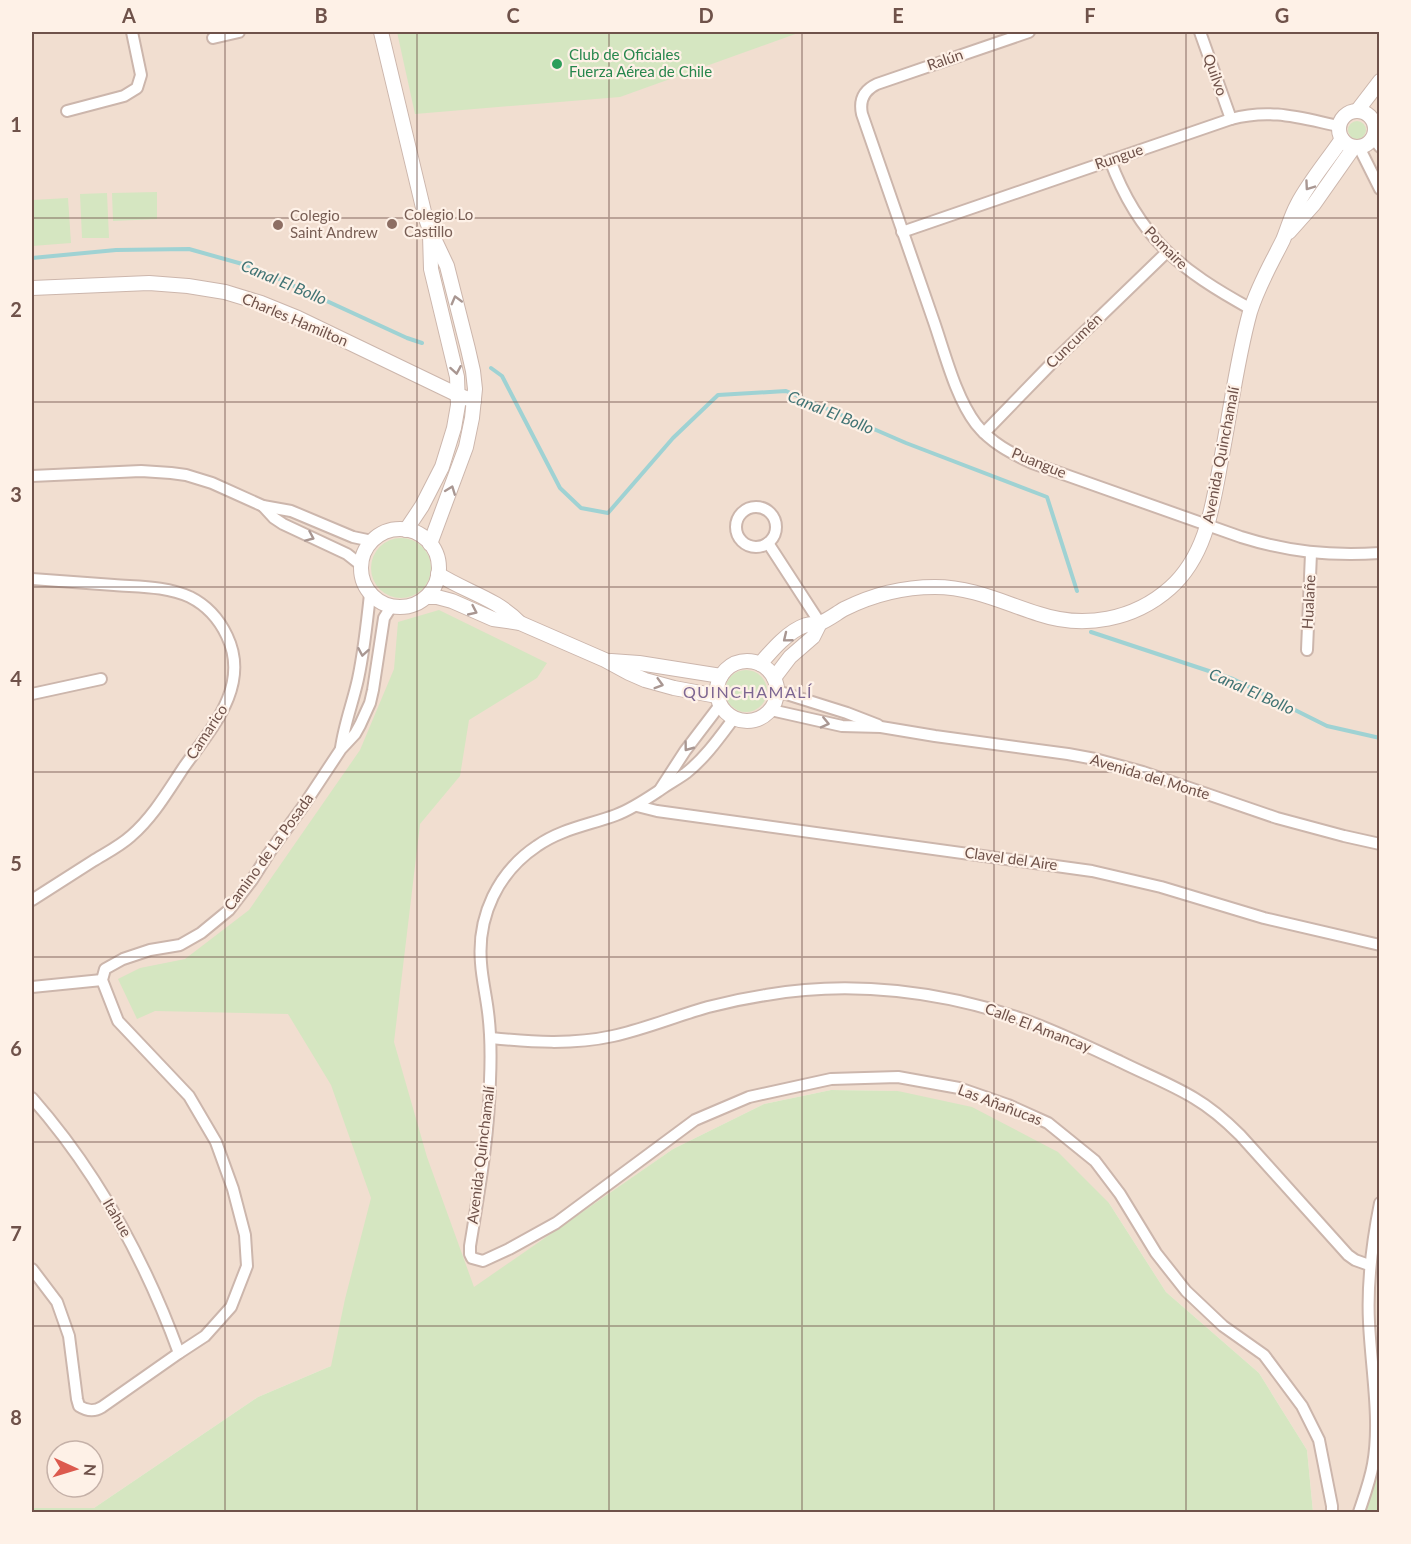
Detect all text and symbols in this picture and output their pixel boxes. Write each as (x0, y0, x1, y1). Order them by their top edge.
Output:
text: A (121, 3, 136, 27)
text: B (314, 3, 328, 27)
text: C (506, 3, 520, 27)
text: D (698, 3, 714, 27)
text: E (892, 3, 904, 27)
text: F (1084, 3, 1096, 27)
text: G (1275, 3, 1289, 27)
place label: Club de Oficiales Fuerza Aérea de Chile (569, 45, 712, 80)
street label: Ralún (924, 45, 965, 74)
street label: Quilvo (1200, 51, 1232, 98)
marker: Club de Oficiales Fuerza Aérea de Chile (550, 57, 564, 71)
text: 1 (10, 112, 22, 136)
street label: Rungue (1092, 139, 1145, 173)
one-way arrow (1305, 180, 1316, 191)
place label: Colegio Lo Castillo (404, 205, 473, 240)
place label: Colegio Saint Andrew (290, 206, 378, 241)
marker: Colegio Lo Castillo (385, 217, 399, 231)
marker: Colegio Saint Andrew (271, 218, 285, 232)
street label: Pomaire (1141, 222, 1192, 273)
water label: Canal El Bollo (238, 255, 330, 308)
street label: Charles Hamilton (240, 289, 351, 350)
one-way arrow (451, 295, 463, 306)
text: 2 (10, 297, 22, 321)
street label: Cuncumén (1042, 309, 1105, 371)
one-way arrow (449, 365, 461, 374)
street label: Avenida Quinchamalí (1198, 384, 1242, 525)
water label: Canal El Bollo (785, 386, 877, 437)
street label: Puangue (1009, 443, 1069, 481)
text: 3 (10, 482, 22, 506)
one-way arrow (444, 485, 456, 496)
one-way arrow (304, 530, 315, 542)
street label: Hualañe (1298, 574, 1318, 630)
one-way arrow (467, 603, 478, 615)
one-way arrow (783, 630, 794, 641)
one-way arrow (357, 647, 370, 657)
water label: Canal El Bollo (1207, 663, 1298, 718)
text: 4 (10, 666, 22, 690)
one-way arrow (653, 677, 664, 689)
district label: QUINCHAMALÍ (683, 682, 813, 701)
street label: Camarico (182, 701, 231, 762)
one-way arrow (820, 716, 830, 729)
one-way arrow (684, 740, 695, 751)
street label: Avenida del Monte (1088, 749, 1212, 803)
street label: Camino de La Posada (220, 789, 317, 913)
street label: Clavel del Aire (963, 843, 1059, 873)
text: 5 (10, 851, 22, 875)
street label: Calle El Amancay (983, 999, 1094, 1056)
text: 6 (10, 1036, 22, 1060)
street label: Las Añañucas (956, 1080, 1045, 1128)
street label: Avenida Quinchamalí (463, 1084, 498, 1225)
street label: Itahue (100, 1195, 136, 1240)
text: 7 (10, 1221, 22, 1245)
text: 8 (10, 1405, 22, 1429)
north arrow (45, 1439, 105, 1499)
text: N (81, 1463, 100, 1477)

